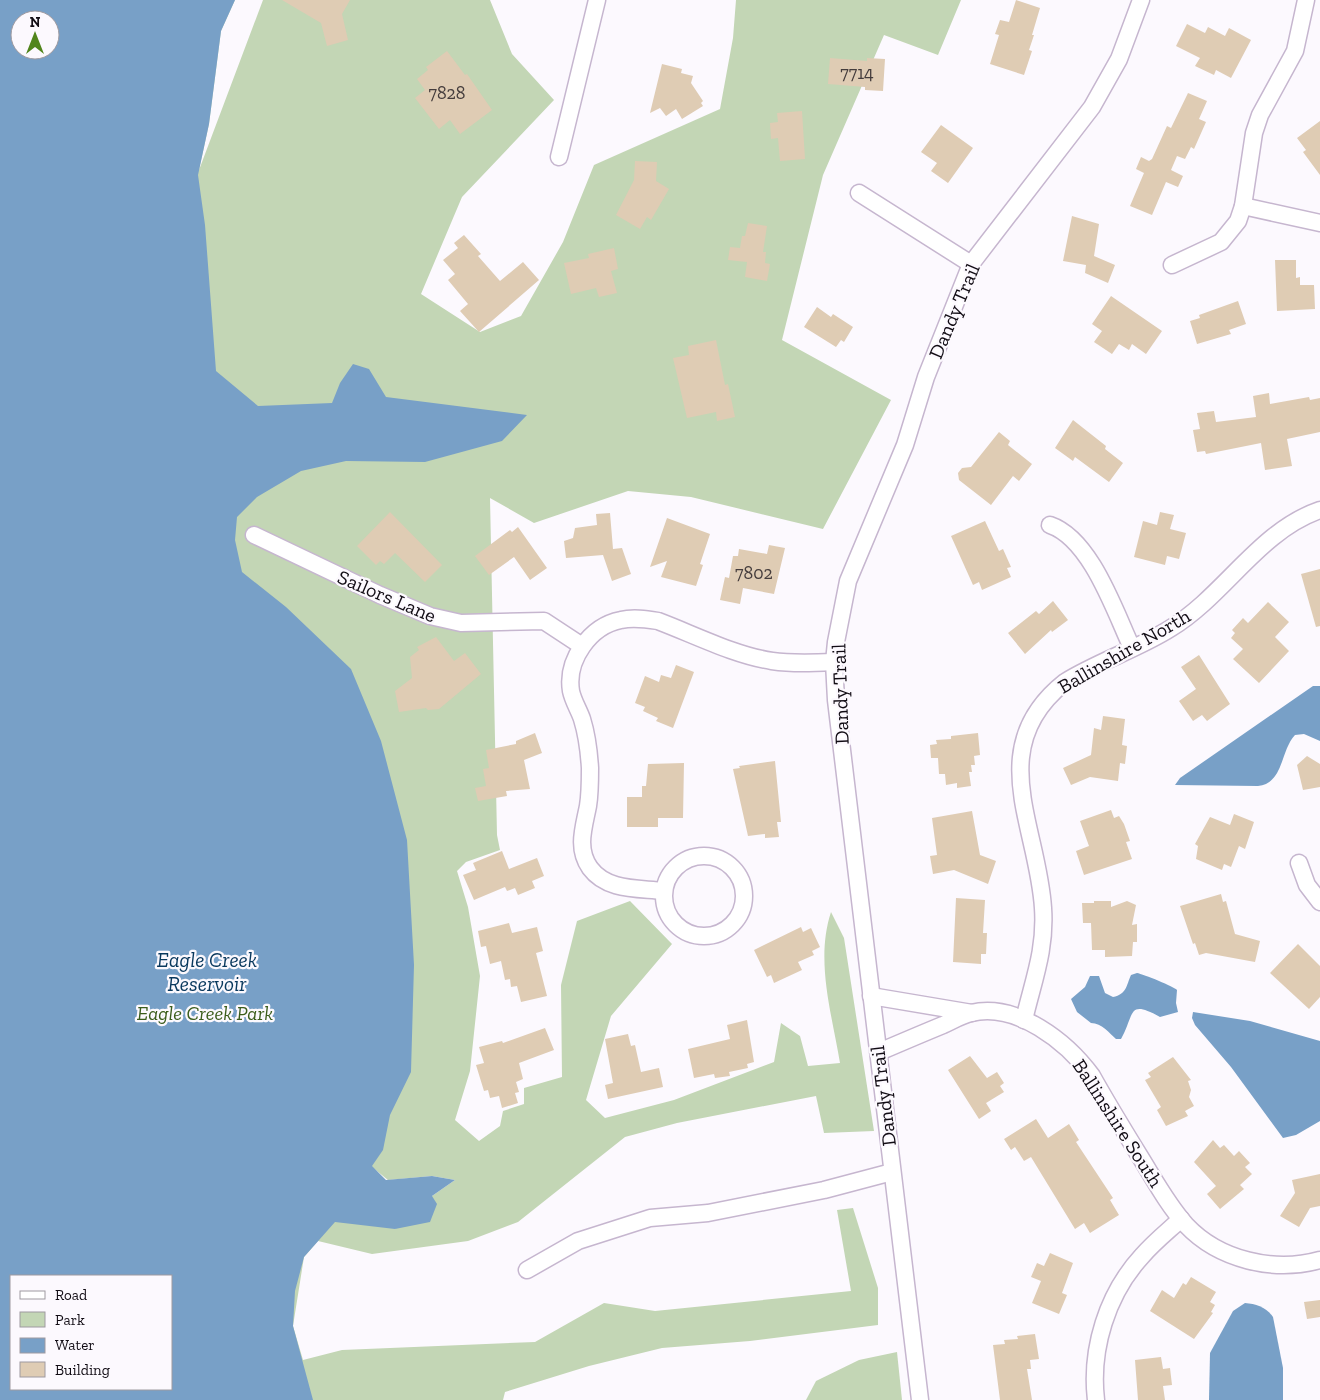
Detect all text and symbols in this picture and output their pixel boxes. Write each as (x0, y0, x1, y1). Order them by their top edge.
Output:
north arrow (10, 10, 60, 60)
text: N (30, 14, 41, 31)
house number: 7714 (840, 62, 874, 84)
house number: 7828 (428, 82, 466, 104)
street label: Dandy Trail (923, 260, 985, 362)
house number: 7802 (735, 562, 773, 584)
street label: Sailors Lane (334, 565, 440, 627)
street label: Ballinshire North (1054, 603, 1195, 699)
street label: Dandy Trail (826, 643, 854, 745)
water label: Eagle Creek Reservoir (157, 947, 257, 996)
park label: Eagle Creek Park (137, 1001, 273, 1025)
street label: Dandy Trail (865, 1044, 901, 1148)
street label: Ballinshire South (1068, 1054, 1169, 1192)
legend (10, 1275, 172, 1390)
text: Road (55, 1286, 88, 1304)
text: Park (55, 1311, 85, 1329)
text: Water (55, 1336, 95, 1354)
text: Building (55, 1361, 110, 1379)

